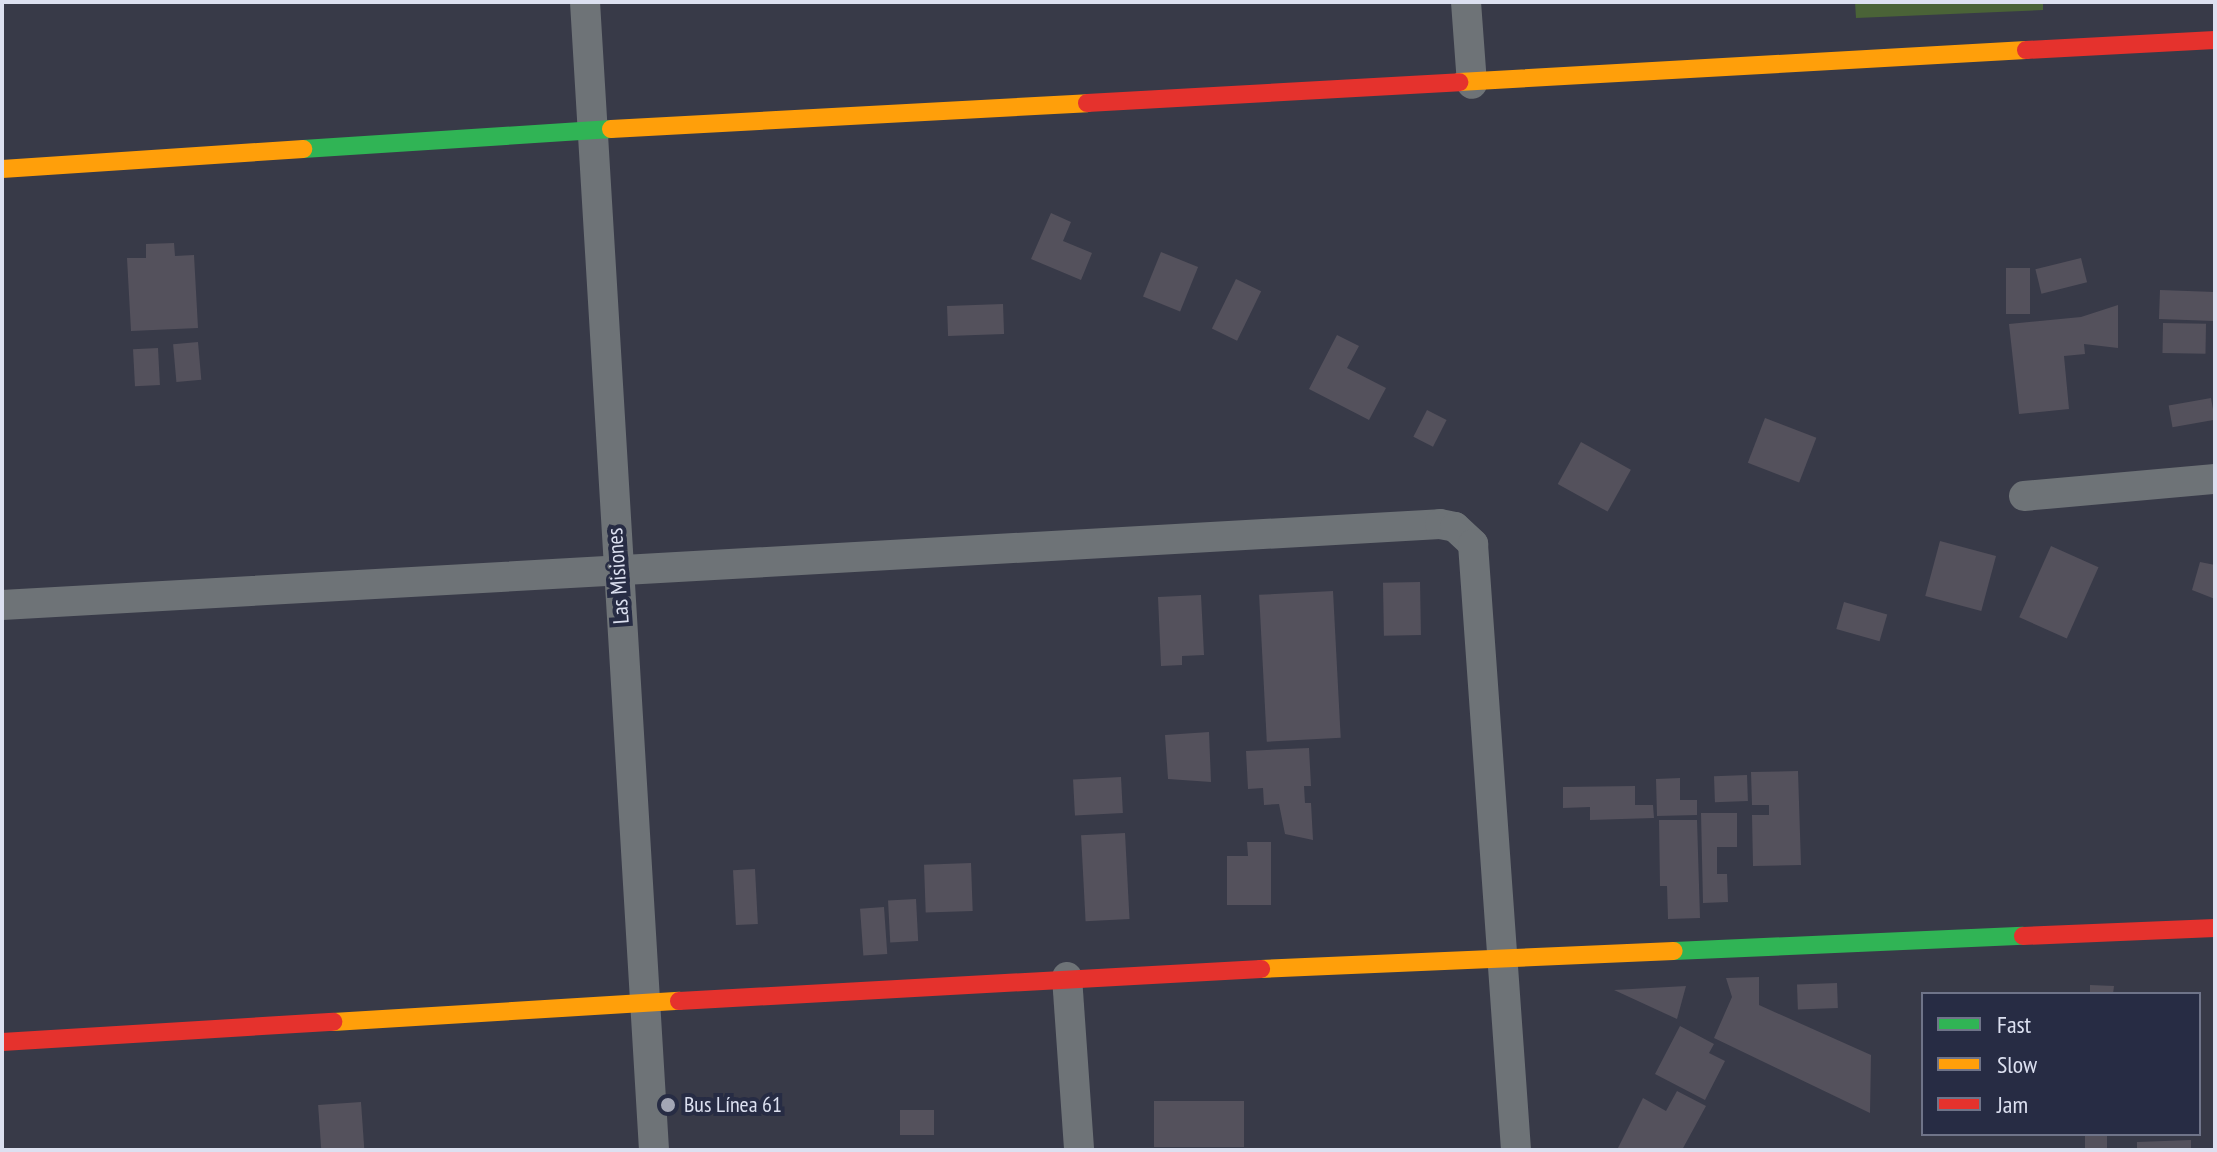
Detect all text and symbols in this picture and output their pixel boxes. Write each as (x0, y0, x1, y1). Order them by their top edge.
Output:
street label: Las Misiones (601, 527, 635, 625)
legend (1921, 992, 2201, 1136)
text: Fast (1997, 1009, 2031, 1040)
text: Slow (1997, 1049, 2037, 1080)
text: Jam (1997, 1089, 2028, 1120)
place label: Bus Línea 61 (684, 1092, 782, 1118)
marker: Bus Línea 61 (659, 1096, 677, 1114)

